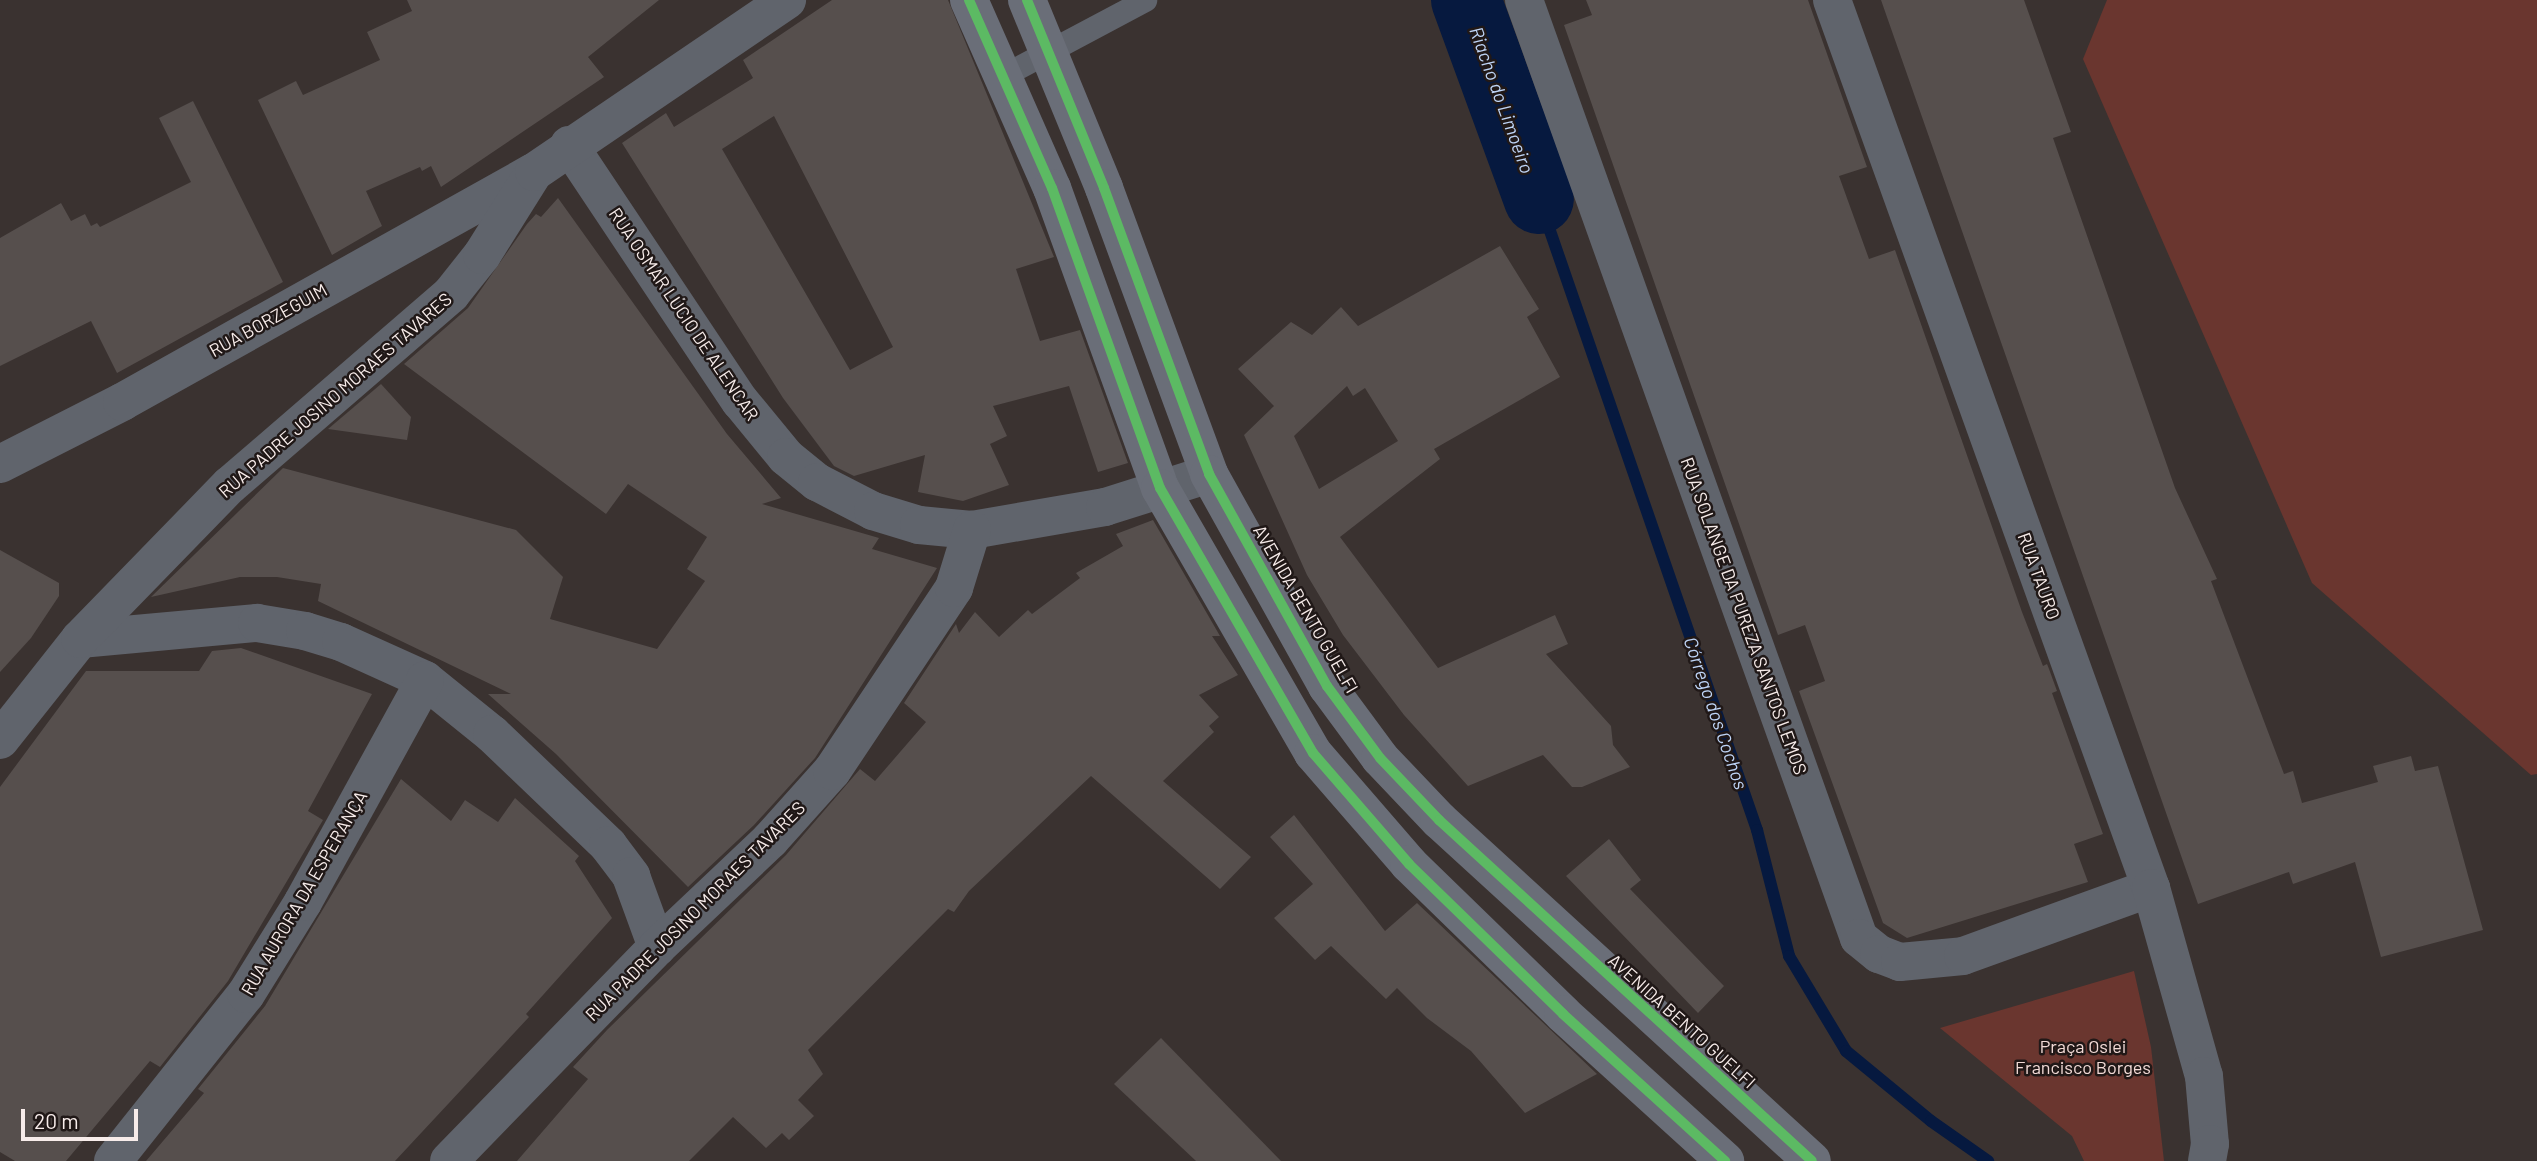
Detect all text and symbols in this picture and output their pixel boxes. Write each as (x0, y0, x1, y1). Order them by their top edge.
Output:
water label: Riacho do Limoeiro (1465, 24, 1539, 176)
street label: RUA OSMAR LÚCIO DE ALENCAR (605, 204, 763, 424)
street label: RUA BORZEGUIM (205, 279, 331, 361)
street label: RUA PADRE JOSINO MORAES TAVARES (214, 288, 456, 502)
street label: RUA SOLANGE DA PUREZA SANTOS LEMOS (1676, 454, 1812, 778)
street label: AVENIDA BENTO GUELFI (1249, 521, 1363, 697)
street label: RUA TAURO (2013, 530, 2065, 622)
water label: Córrego dos Cochos (1679, 634, 1753, 792)
street label: RUA AURORA DA ESPERANÇA (236, 787, 372, 999)
street label: RUA PADRE JOSINO MORAES TAVARES (581, 797, 809, 1025)
street label: AVENIDA BENTO GUELFI (1604, 949, 1760, 1093)
park label: Praça Oslei Francisco Borges (2015, 1036, 2151, 1078)
scale bar (24, 1094, 142, 1138)
text: 20 m (34, 1108, 79, 1133)

